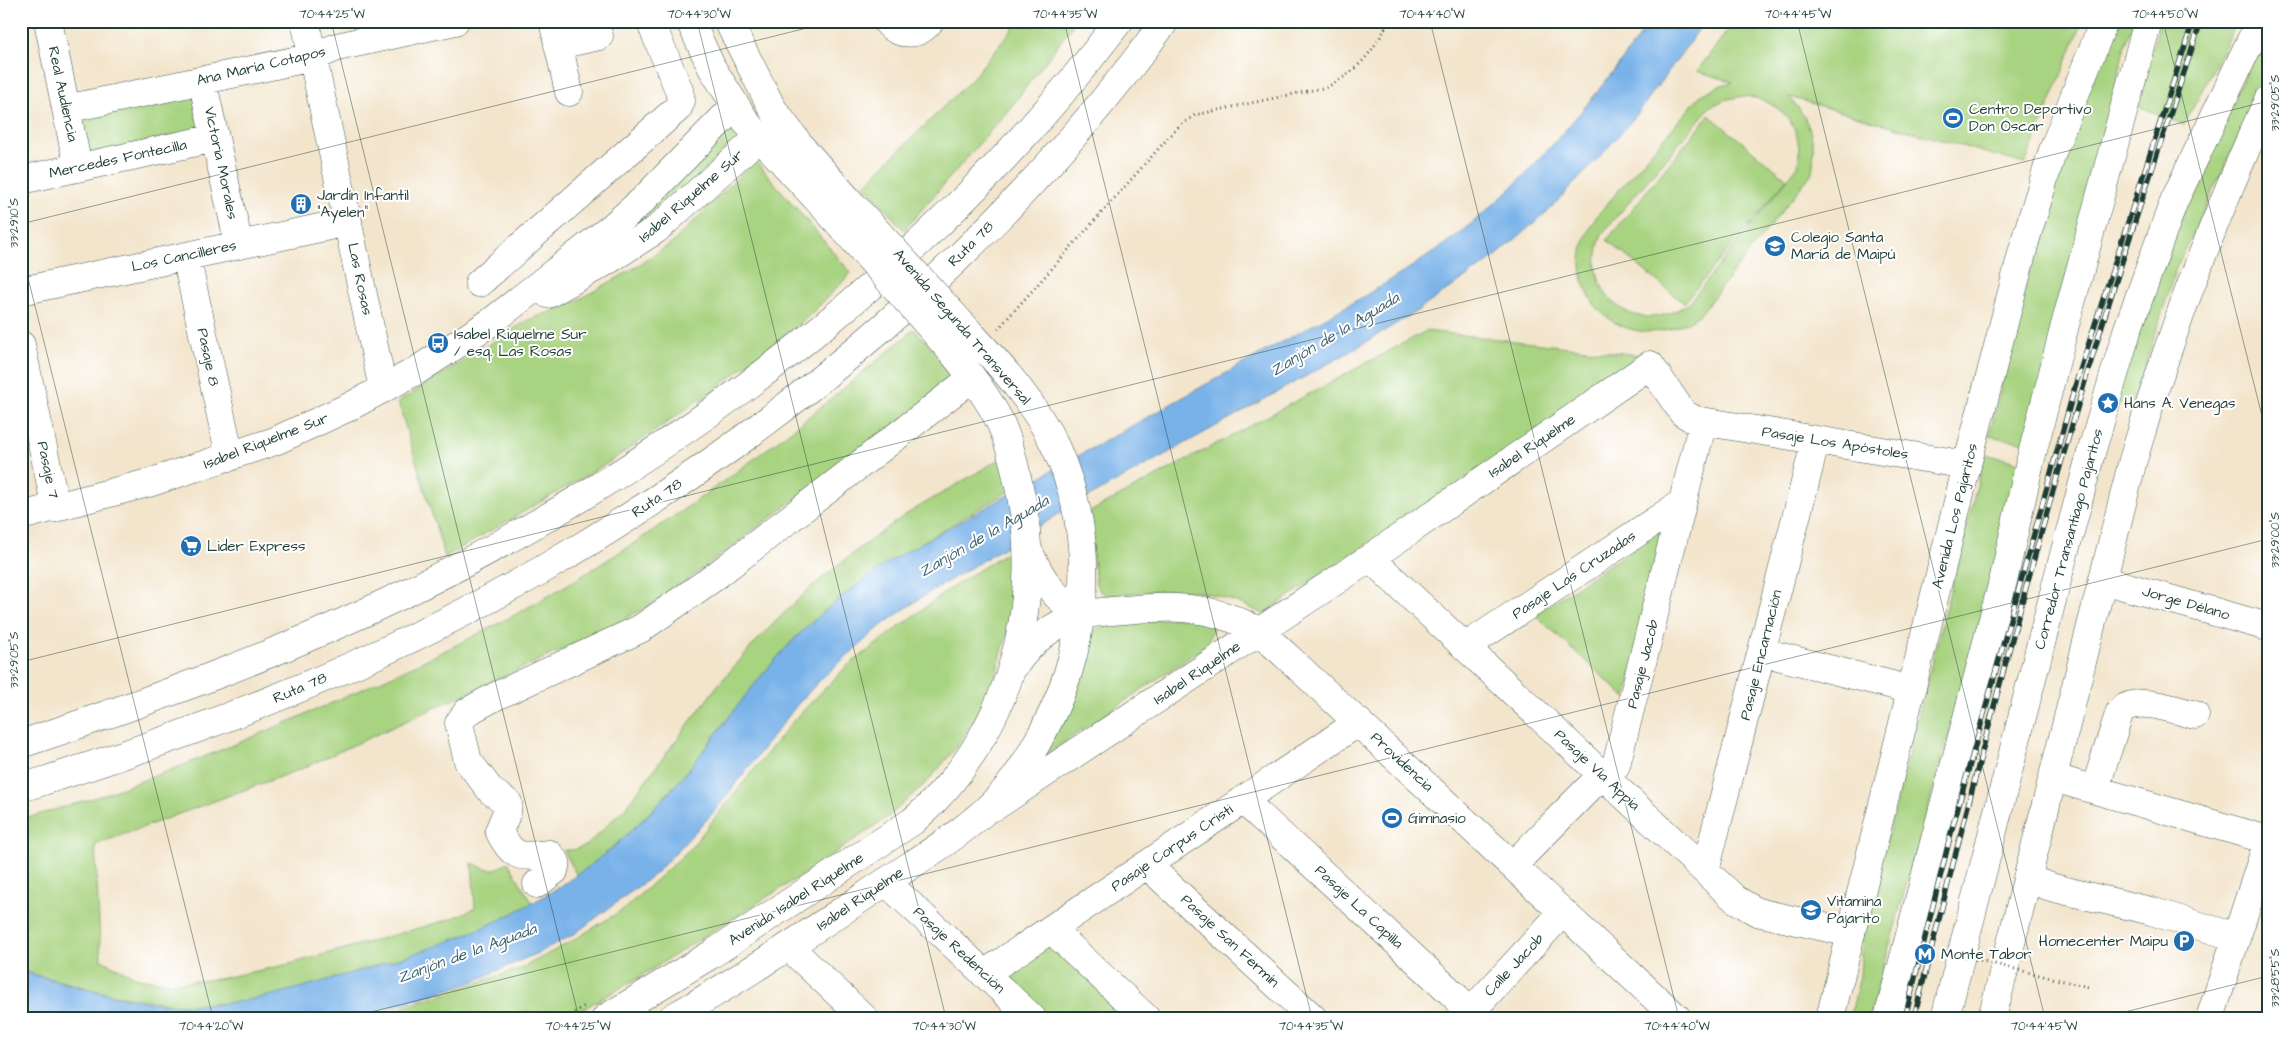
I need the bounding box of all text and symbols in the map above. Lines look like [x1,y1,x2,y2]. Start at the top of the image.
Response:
text: 70°44'25"W [299,6,365,23]
text: 70°44'30"W [667,6,732,23]
text: 70°44'35"W [1033,6,1098,23]
text: 70°44'40"W [1399,6,1466,23]
text: 70°44'45"W [1765,6,1832,23]
text: 70°44'50"W [2132,6,2199,23]
street label: Ana María Cotapos [194,41,328,91]
street label: Real Audiencia [43,44,83,144]
text: 33°29'05"S [2267,74,2284,132]
place label: Centro Deportivo Don Óscar [1969,99,2092,137]
street label: Victoria Morales [199,105,243,222]
sports icon: Centro Deportivo Don Óscar [1941,106,1965,130]
street label: Mercedes Fontecilla [47,134,189,184]
street label: Isabel Riquelme Sur [634,145,748,247]
place label: Jardín Infantil "Ayelen" [317,185,409,224]
building icon: Jardín Infantil "Ayelen" [289,192,313,216]
text: 33°29'10"S [6,198,23,248]
street label: Ruta 78 [943,216,999,272]
place label: Colegio Santa María de Maipú [1791,227,1896,265]
school or university icon: Colegio Santa María de Maipú [1763,234,1787,258]
street label: Los Cancilleres [130,235,239,277]
street label: Las Rosas [342,241,378,318]
street label: Avenida Segunda Transversal [888,244,1036,410]
water label: Zanjón de la Aguada [1267,286,1405,382]
place label: Isabel Riquelme Sur / esq. Las Rosas [454,324,586,362]
street label: Pasaje 8 [192,326,224,388]
bus stop icon: Isabel Riquelme Sur / esq. Las Rosas [426,331,450,355]
place icon: Hans A. Venegas [2096,391,2120,415]
place label: Hans A. Venegas [2124,393,2236,415]
street label: Isabel Riquelme Sur [200,407,332,475]
street label: Isabel Riquelme [1484,409,1580,483]
street label: Pasaje Los Apóstoles [1760,421,1910,465]
street label: Corredor Transantiago Pajaritos [2029,426,2110,652]
street label: Pasaje 7 [32,439,64,501]
street label: Avenida Los Pajaritos [1927,441,1983,591]
street label: Ruta 78 [628,473,687,523]
water label: Zanjón de la Aguada [915,489,1054,583]
text: 33°29'00"S [2267,512,2284,568]
street label: Pasaje Las Cruzadas [1508,525,1640,624]
supermarket icon: Lider Express [179,534,203,558]
place label: Lider Express [207,536,306,557]
street label: Jorge Délano [2139,580,2233,627]
street label: Pasaje Encarnación [1735,587,1787,722]
street label: Pasaje Jacob [1622,617,1664,711]
text: 33°29'05"S [6,631,23,689]
street label: Isabel Riquelme [1149,636,1245,710]
street label: Ruta 78 [270,667,331,709]
street label: Pasaje Vía Appia [1549,725,1645,816]
street label: Providencia [1366,727,1438,797]
street label: Pasaje Corpus Cristi [1107,799,1238,897]
sports icon: Gimnasio [1380,806,1404,830]
place label: Gimnasio [1408,808,1466,829]
street label: Avenida Isabel Riquelme [725,849,867,949]
street label: Pasaje La Capilla [1310,860,1408,954]
street label: Isabel Riquelme [813,863,907,935]
street label: Pasaje San Fermín [1176,890,1284,993]
place label: Vitamina Pajarito [1827,891,1882,929]
school or university icon: Vitamina Pajarito [1799,898,1823,922]
street label: Pasaje Redención [908,902,1010,999]
water label: Zanjón de la Aguada [394,917,541,989]
street label: Calle Jacob [1479,929,1549,1001]
parking icon: Homecenter Maipu [2172,929,2196,953]
place label: Homecenter Maipu [2039,931,2168,952]
metro station icon: Monte Tabor [1913,942,1937,966]
place label: Monte Tabor [1941,944,2032,965]
text: 33°28'55"S [2267,948,2284,1007]
text: 70°44'20"W [179,1018,244,1035]
text: 70°44'25"W [545,1018,611,1035]
text: 70°44'30"W [912,1018,977,1035]
text: 70°44'35"W [1279,1018,1344,1035]
text: 70°44'40"W [1644,1018,1711,1035]
text: 70°44'45"W [2011,1018,2078,1035]

